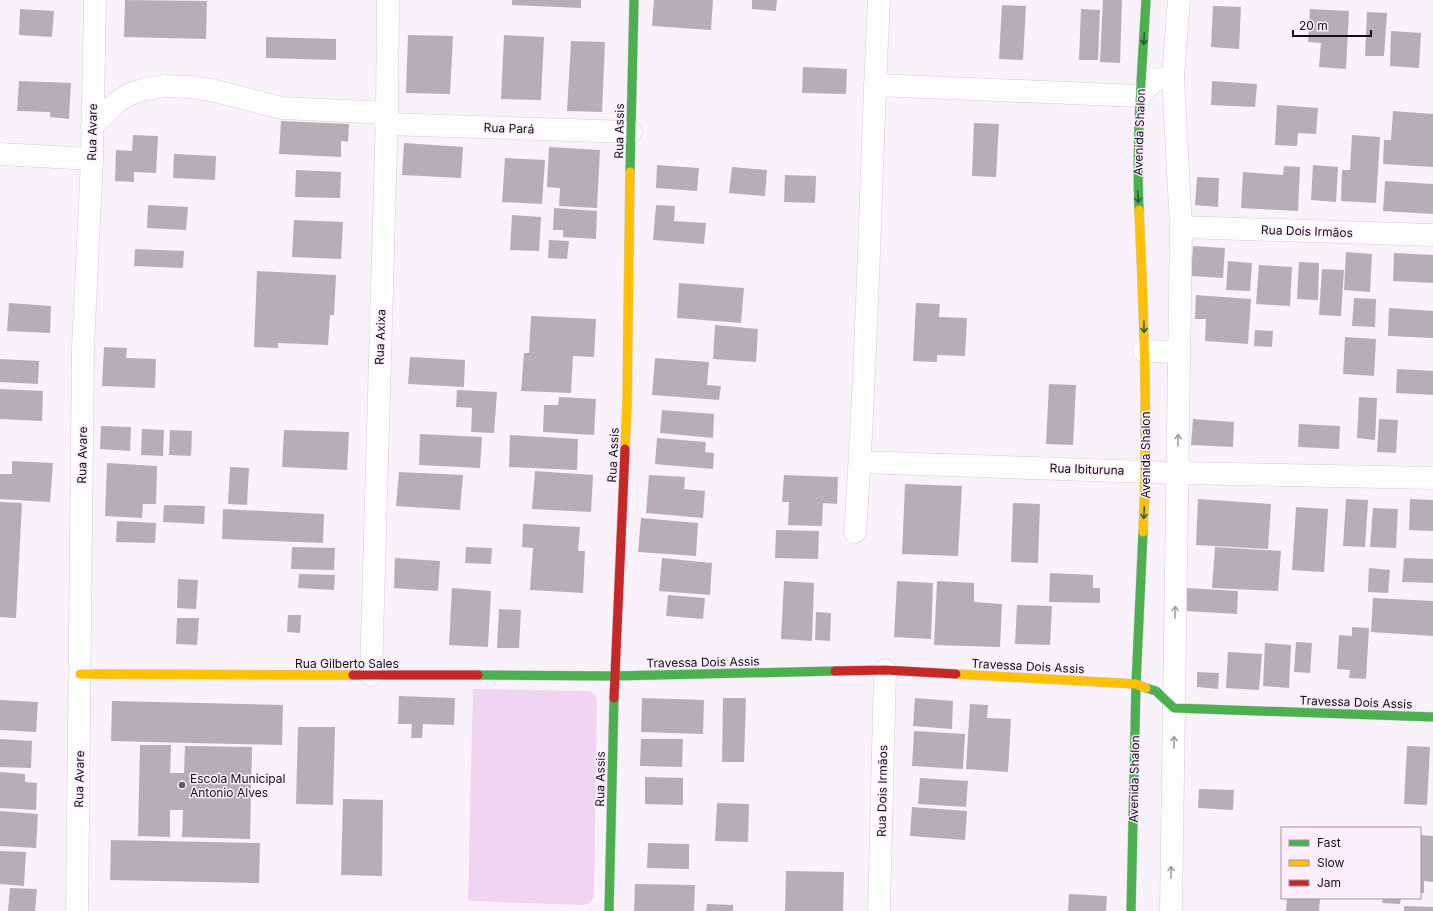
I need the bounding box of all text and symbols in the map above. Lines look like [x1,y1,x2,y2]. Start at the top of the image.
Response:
scale bar [1293,12,1371,38]
text: 20 m [1299,18,1328,33]
one-way arrow [1140,32,1147,45]
street label: Avenida Shalon [1130,88,1148,176]
street label: Rua Avare [84,103,100,161]
street label: Rua Assis [611,103,627,159]
street label: Rua Pará [483,120,535,136]
one-way arrow [1135,190,1142,203]
street label: Rua Dois Irmãos [1261,222,1353,240]
street label: Rua Axixa [372,309,388,365]
one-way arrow [1140,320,1148,333]
street label: Avenida Shalon [1138,411,1153,499]
street label: Rua Avare [74,426,90,484]
street label: Rua Assis [604,427,622,483]
one-way arrow [1174,434,1181,447]
street label: Rua Ibituruna [1049,460,1125,478]
one-way arrow [1141,506,1148,519]
one-way arrow [1171,606,1179,619]
street label: Travessa Dois Assis [646,654,760,670]
street label: Rua Gilberto Sales [295,656,399,671]
street label: Travessa Dois Assis [971,656,1085,676]
street label: Travessa Dois Assis [1299,693,1413,711]
street label: Avenida Shalon [1126,735,1142,823]
one-way arrow [1170,736,1177,749]
street label: Rua Dois Irmãos [874,745,890,837]
street label: Rua Avare [71,750,87,808]
street label: Rua Assis [592,751,608,807]
place label: Escola Municipal Antonio Alves [190,771,285,800]
marker: Escola Municipal Antonio Alves [177,780,187,790]
legend [1281,827,1421,899]
text: Fast [1317,835,1341,850]
text: Slow [1317,855,1345,870]
one-way arrow [1168,866,1175,879]
text: Jam [1317,875,1341,890]

